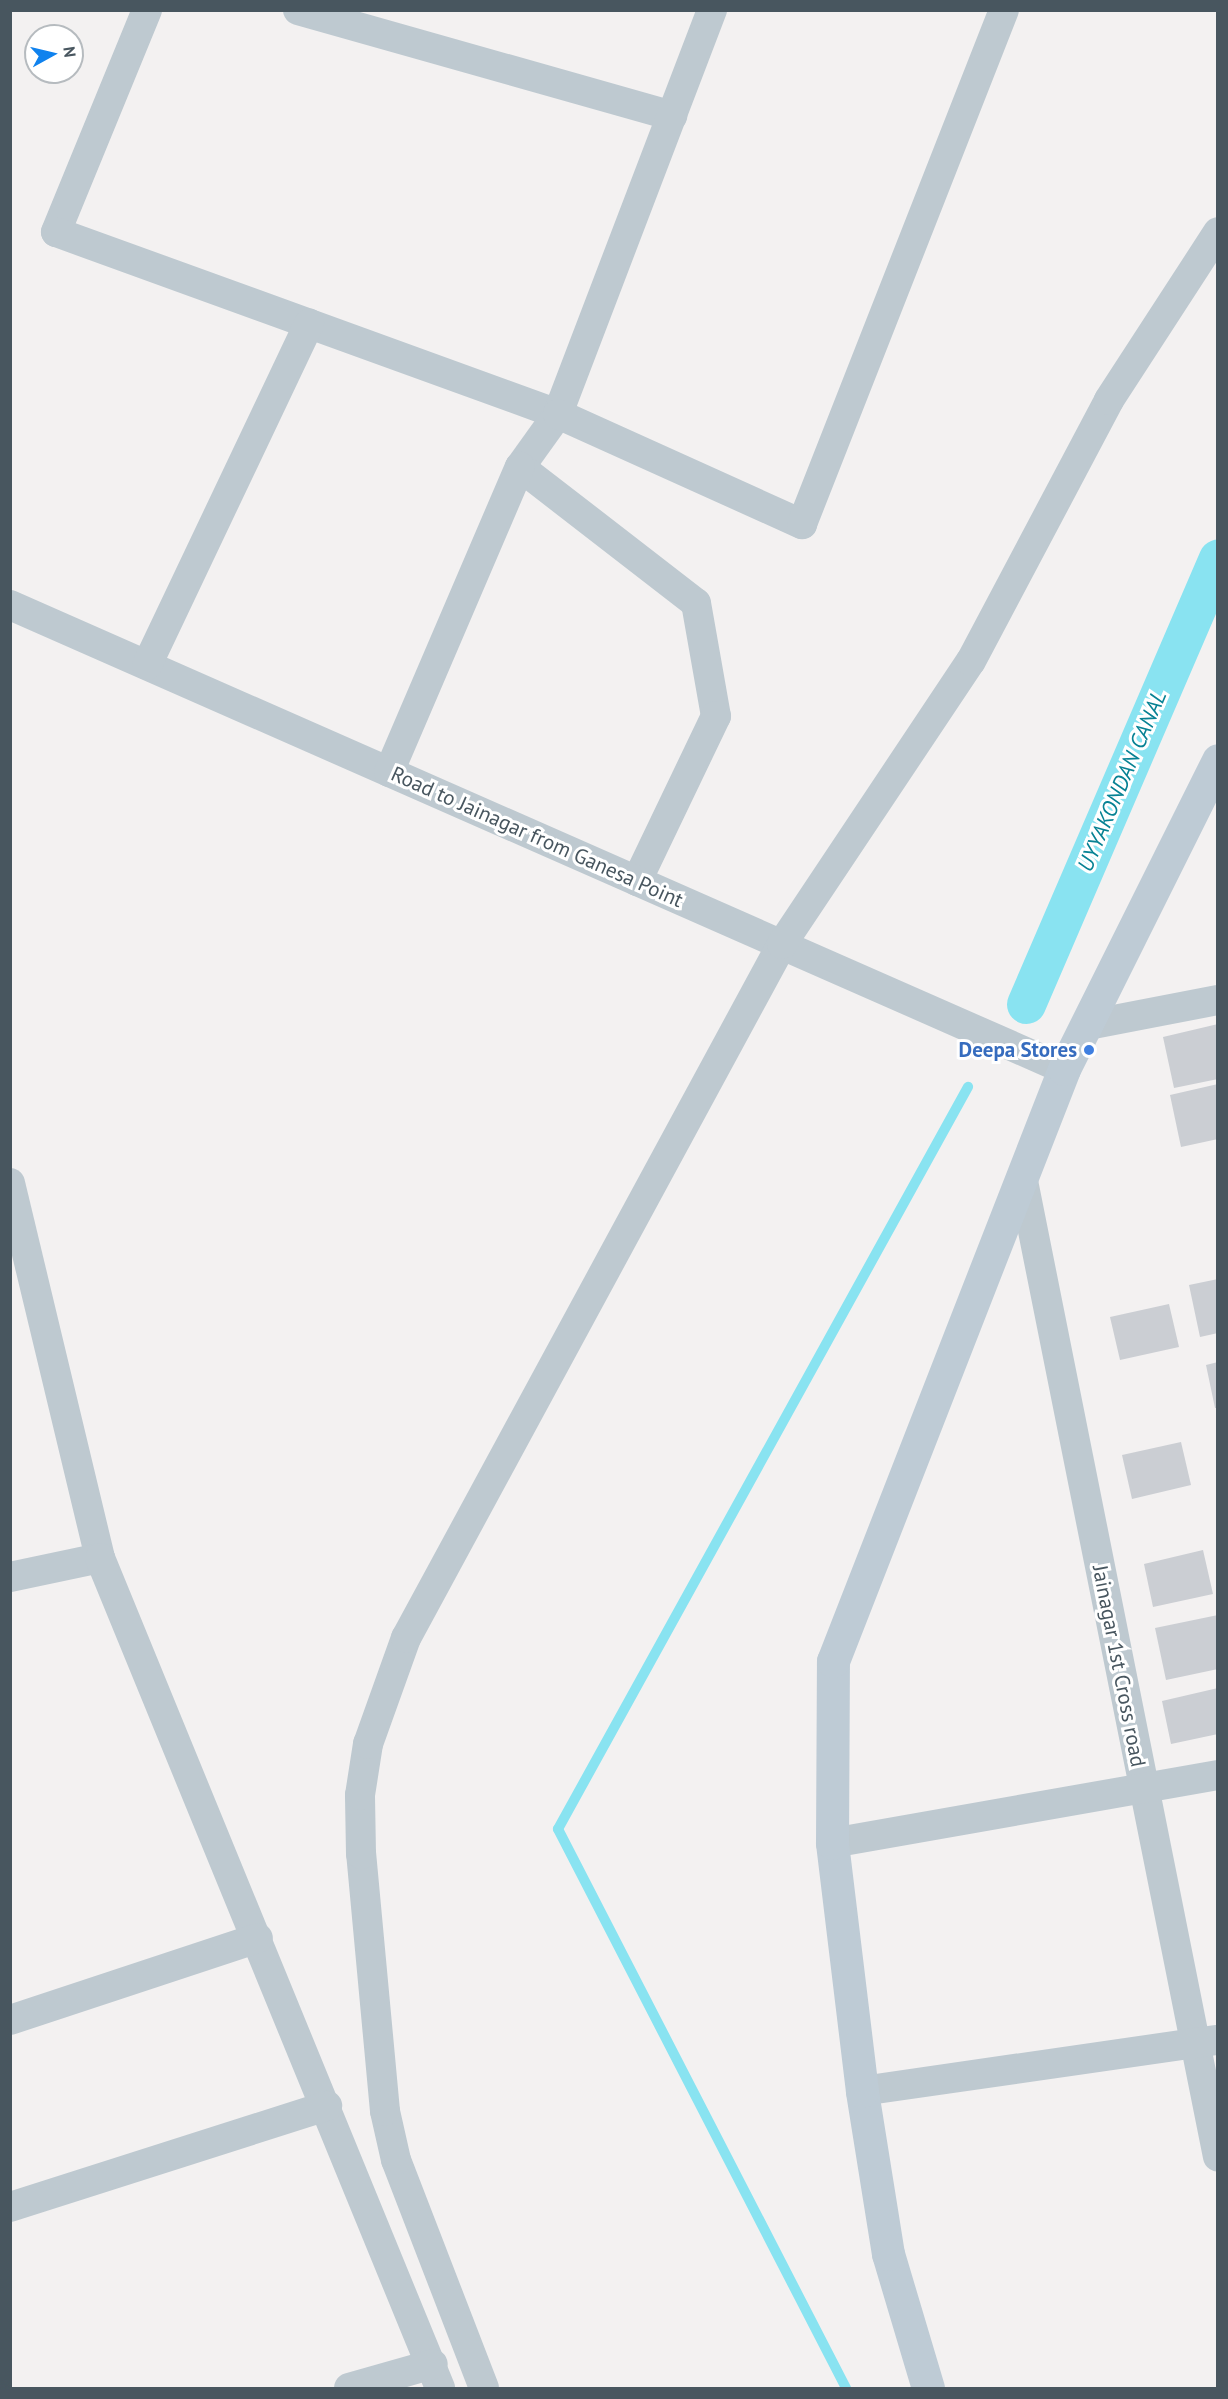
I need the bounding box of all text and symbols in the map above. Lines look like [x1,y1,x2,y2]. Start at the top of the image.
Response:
north arrow [24,24,84,84]
text: N [59,45,80,58]
water label: UYYAKONDAN CANAL [1072,687,1172,875]
street label: Road to Jainagar from Ganesa Point [387,761,687,913]
place label: Deepa Stores [959,1037,1077,1063]
marker: Deepa Stores [1082,1043,1096,1057]
street label: Jainagar 1st Cross road [1087,1563,1151,1769]

